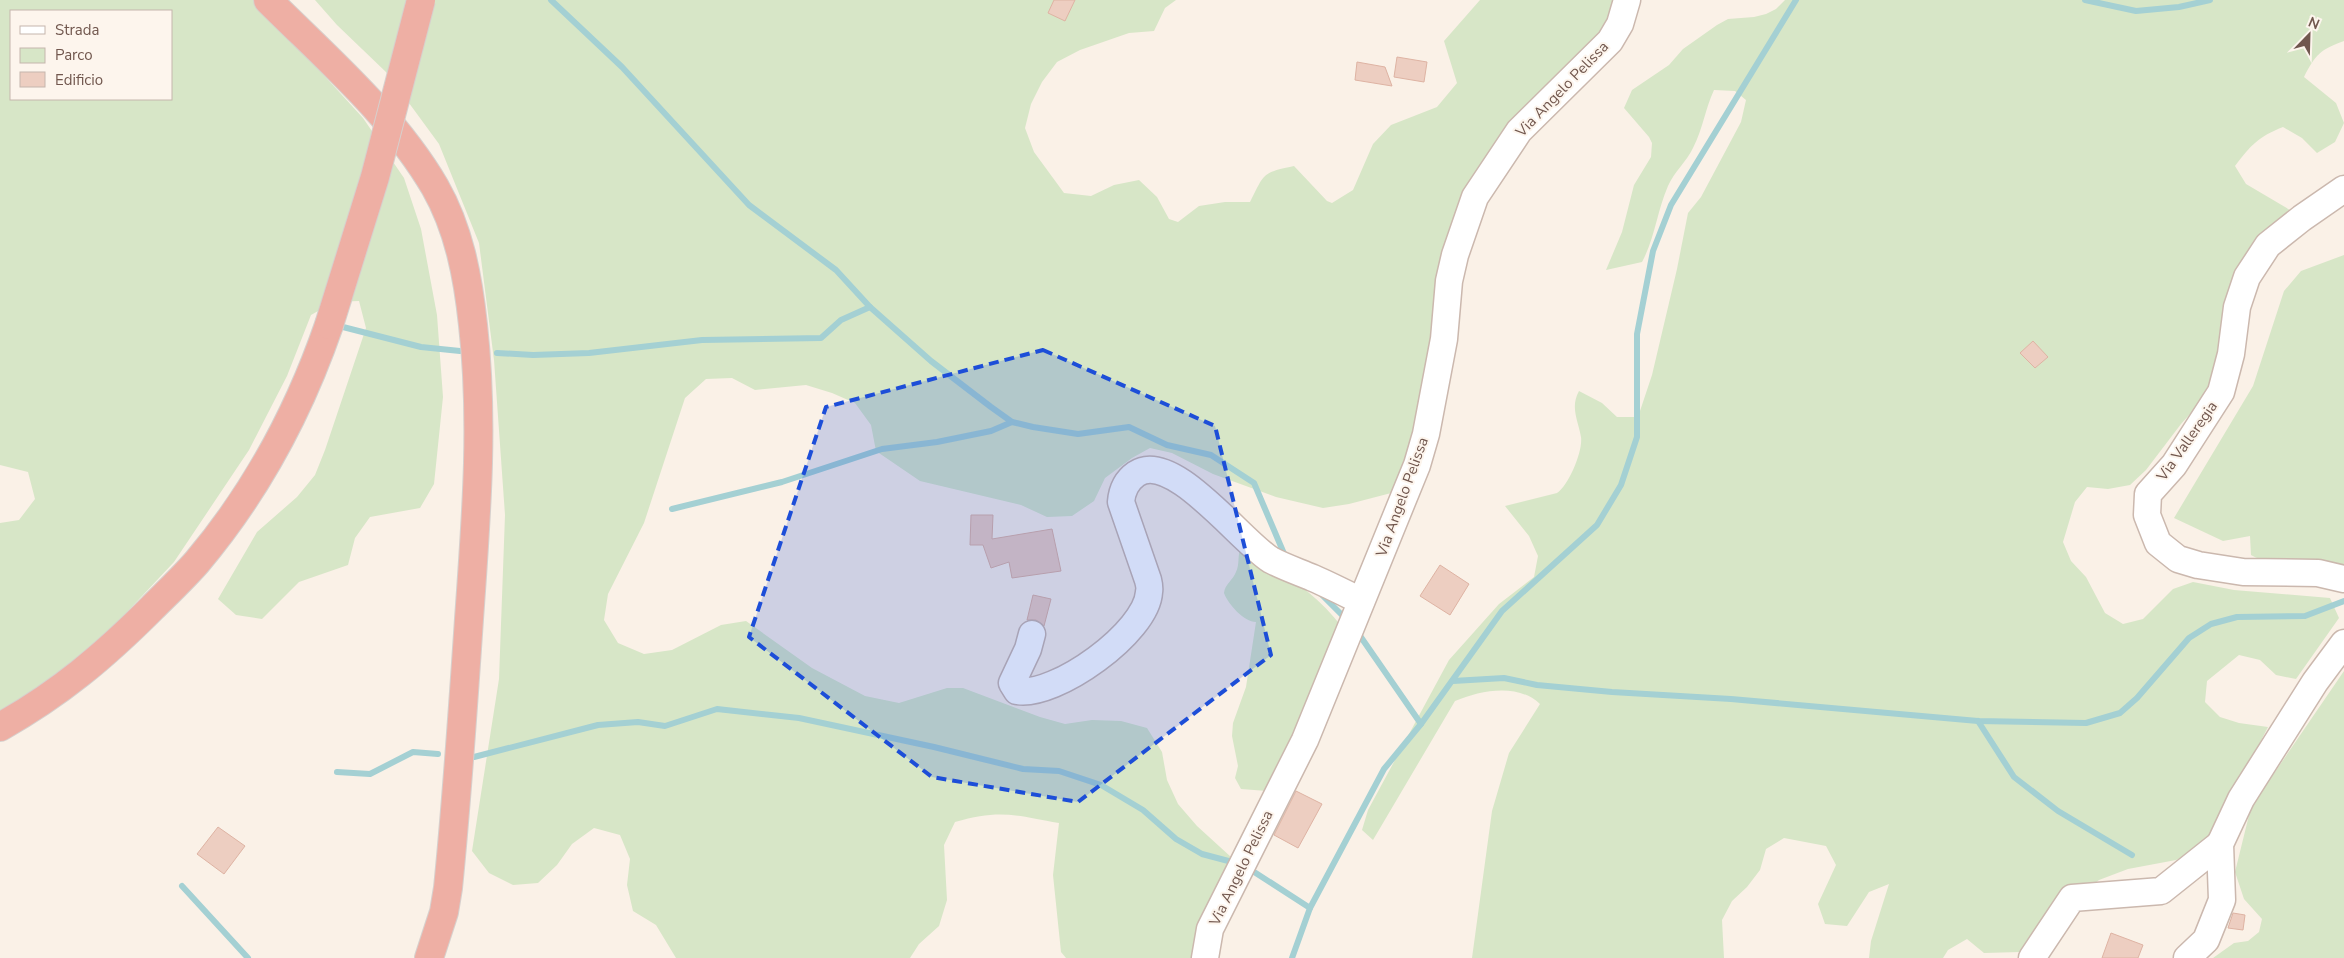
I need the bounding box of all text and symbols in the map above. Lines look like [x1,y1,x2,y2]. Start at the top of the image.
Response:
legend [10,10,172,100]
north arrow [2284,10,2334,60]
text: N [2305,13,2322,34]
text: Strada [55,20,99,40]
street label: Via Angelo Pelissa [1510,37,1613,142]
text: Parco [55,45,93,65]
text: Edificio [55,70,103,90]
street label: Via Valleregia [2151,397,2222,486]
street label: Via Angelo Pelissa [1371,434,1433,560]
street label: Via Angelo Pelissa [1204,807,1278,930]

